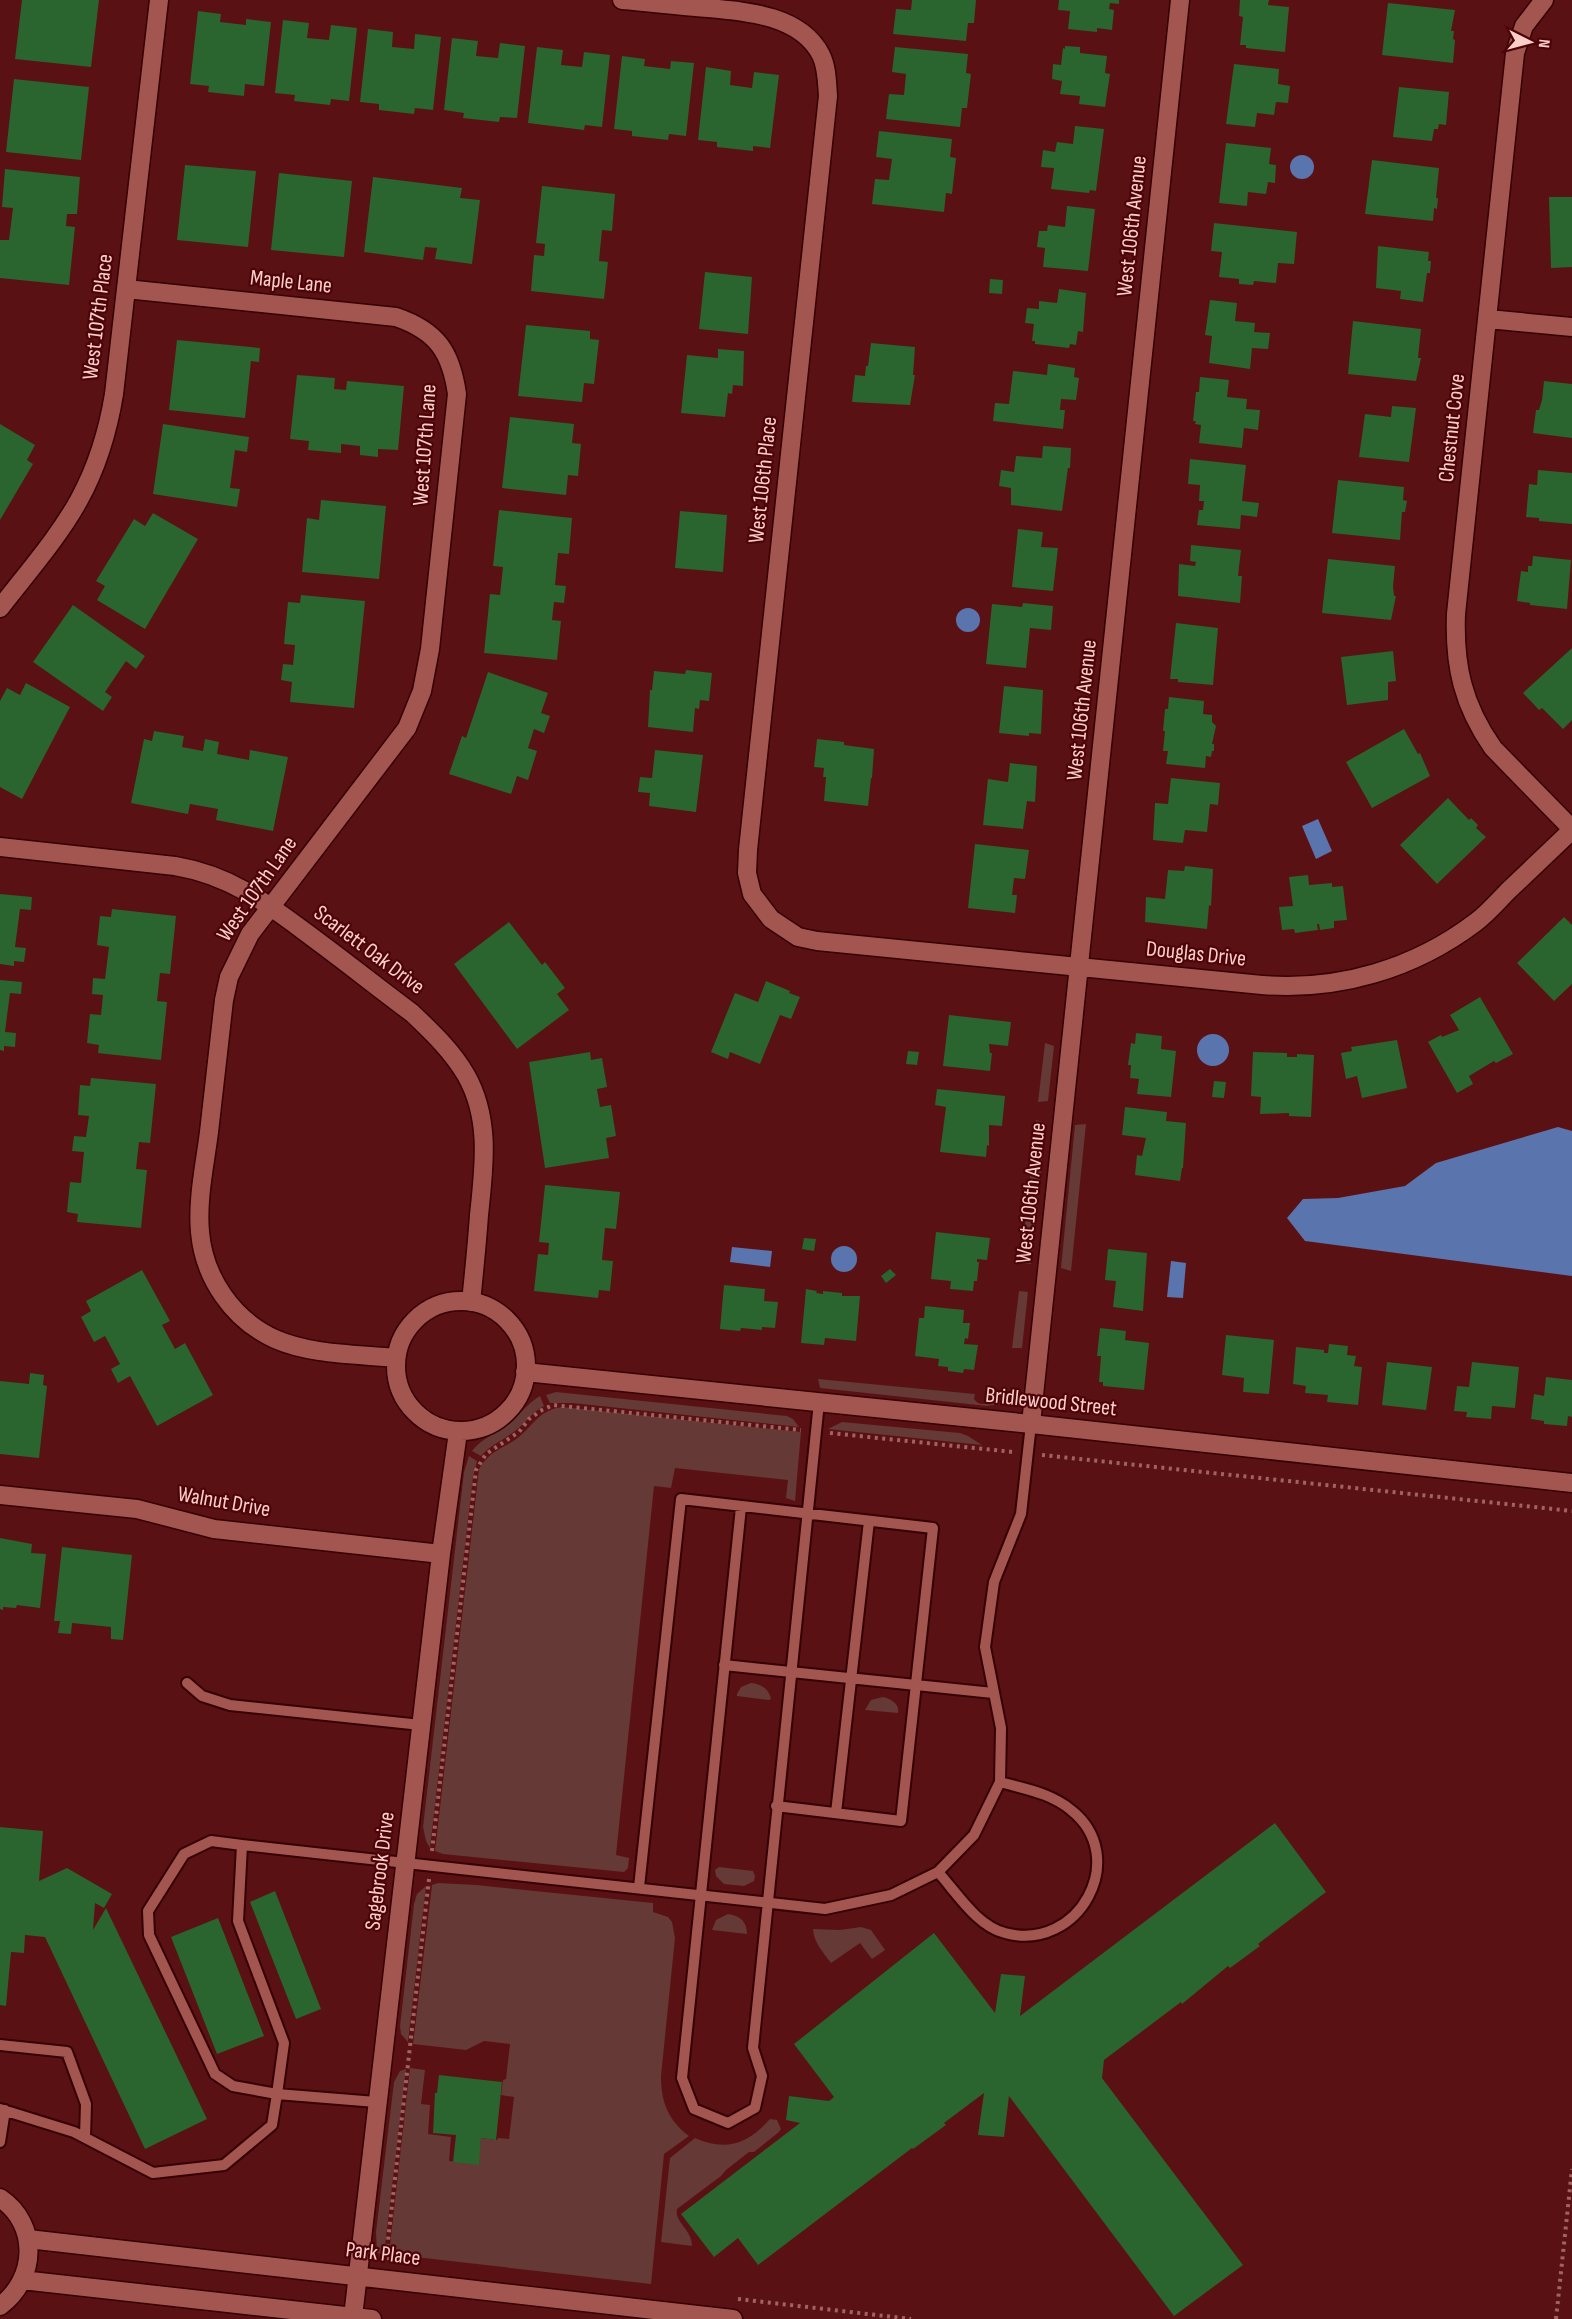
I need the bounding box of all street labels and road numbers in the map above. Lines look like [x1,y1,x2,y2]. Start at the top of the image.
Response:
street label: West 106th Avenue [1111,154,1153,298]
street label: West 107th Place [77,253,119,381]
street label: Maple Lane [249,264,333,300]
street label: Chestnut Cove [1433,372,1471,484]
street label: West 107th Lane [407,383,443,507]
street label: West 106th Place [743,415,783,545]
street label: West 106th Avenue [1061,638,1103,782]
street label: West 107th Lane [211,831,303,947]
street label: Scarlett Oak Drive [308,900,430,1000]
street label: Douglas Drive [1145,935,1247,973]
street label: West 106th Avenue [1010,1121,1052,1265]
street label: Bridlewood Street [984,1382,1118,1422]
street label: Walnut Drive [176,1481,272,1523]
street label: Sagebrook Drive [359,1810,401,1932]
street label: Park Place [344,2236,422,2272]

